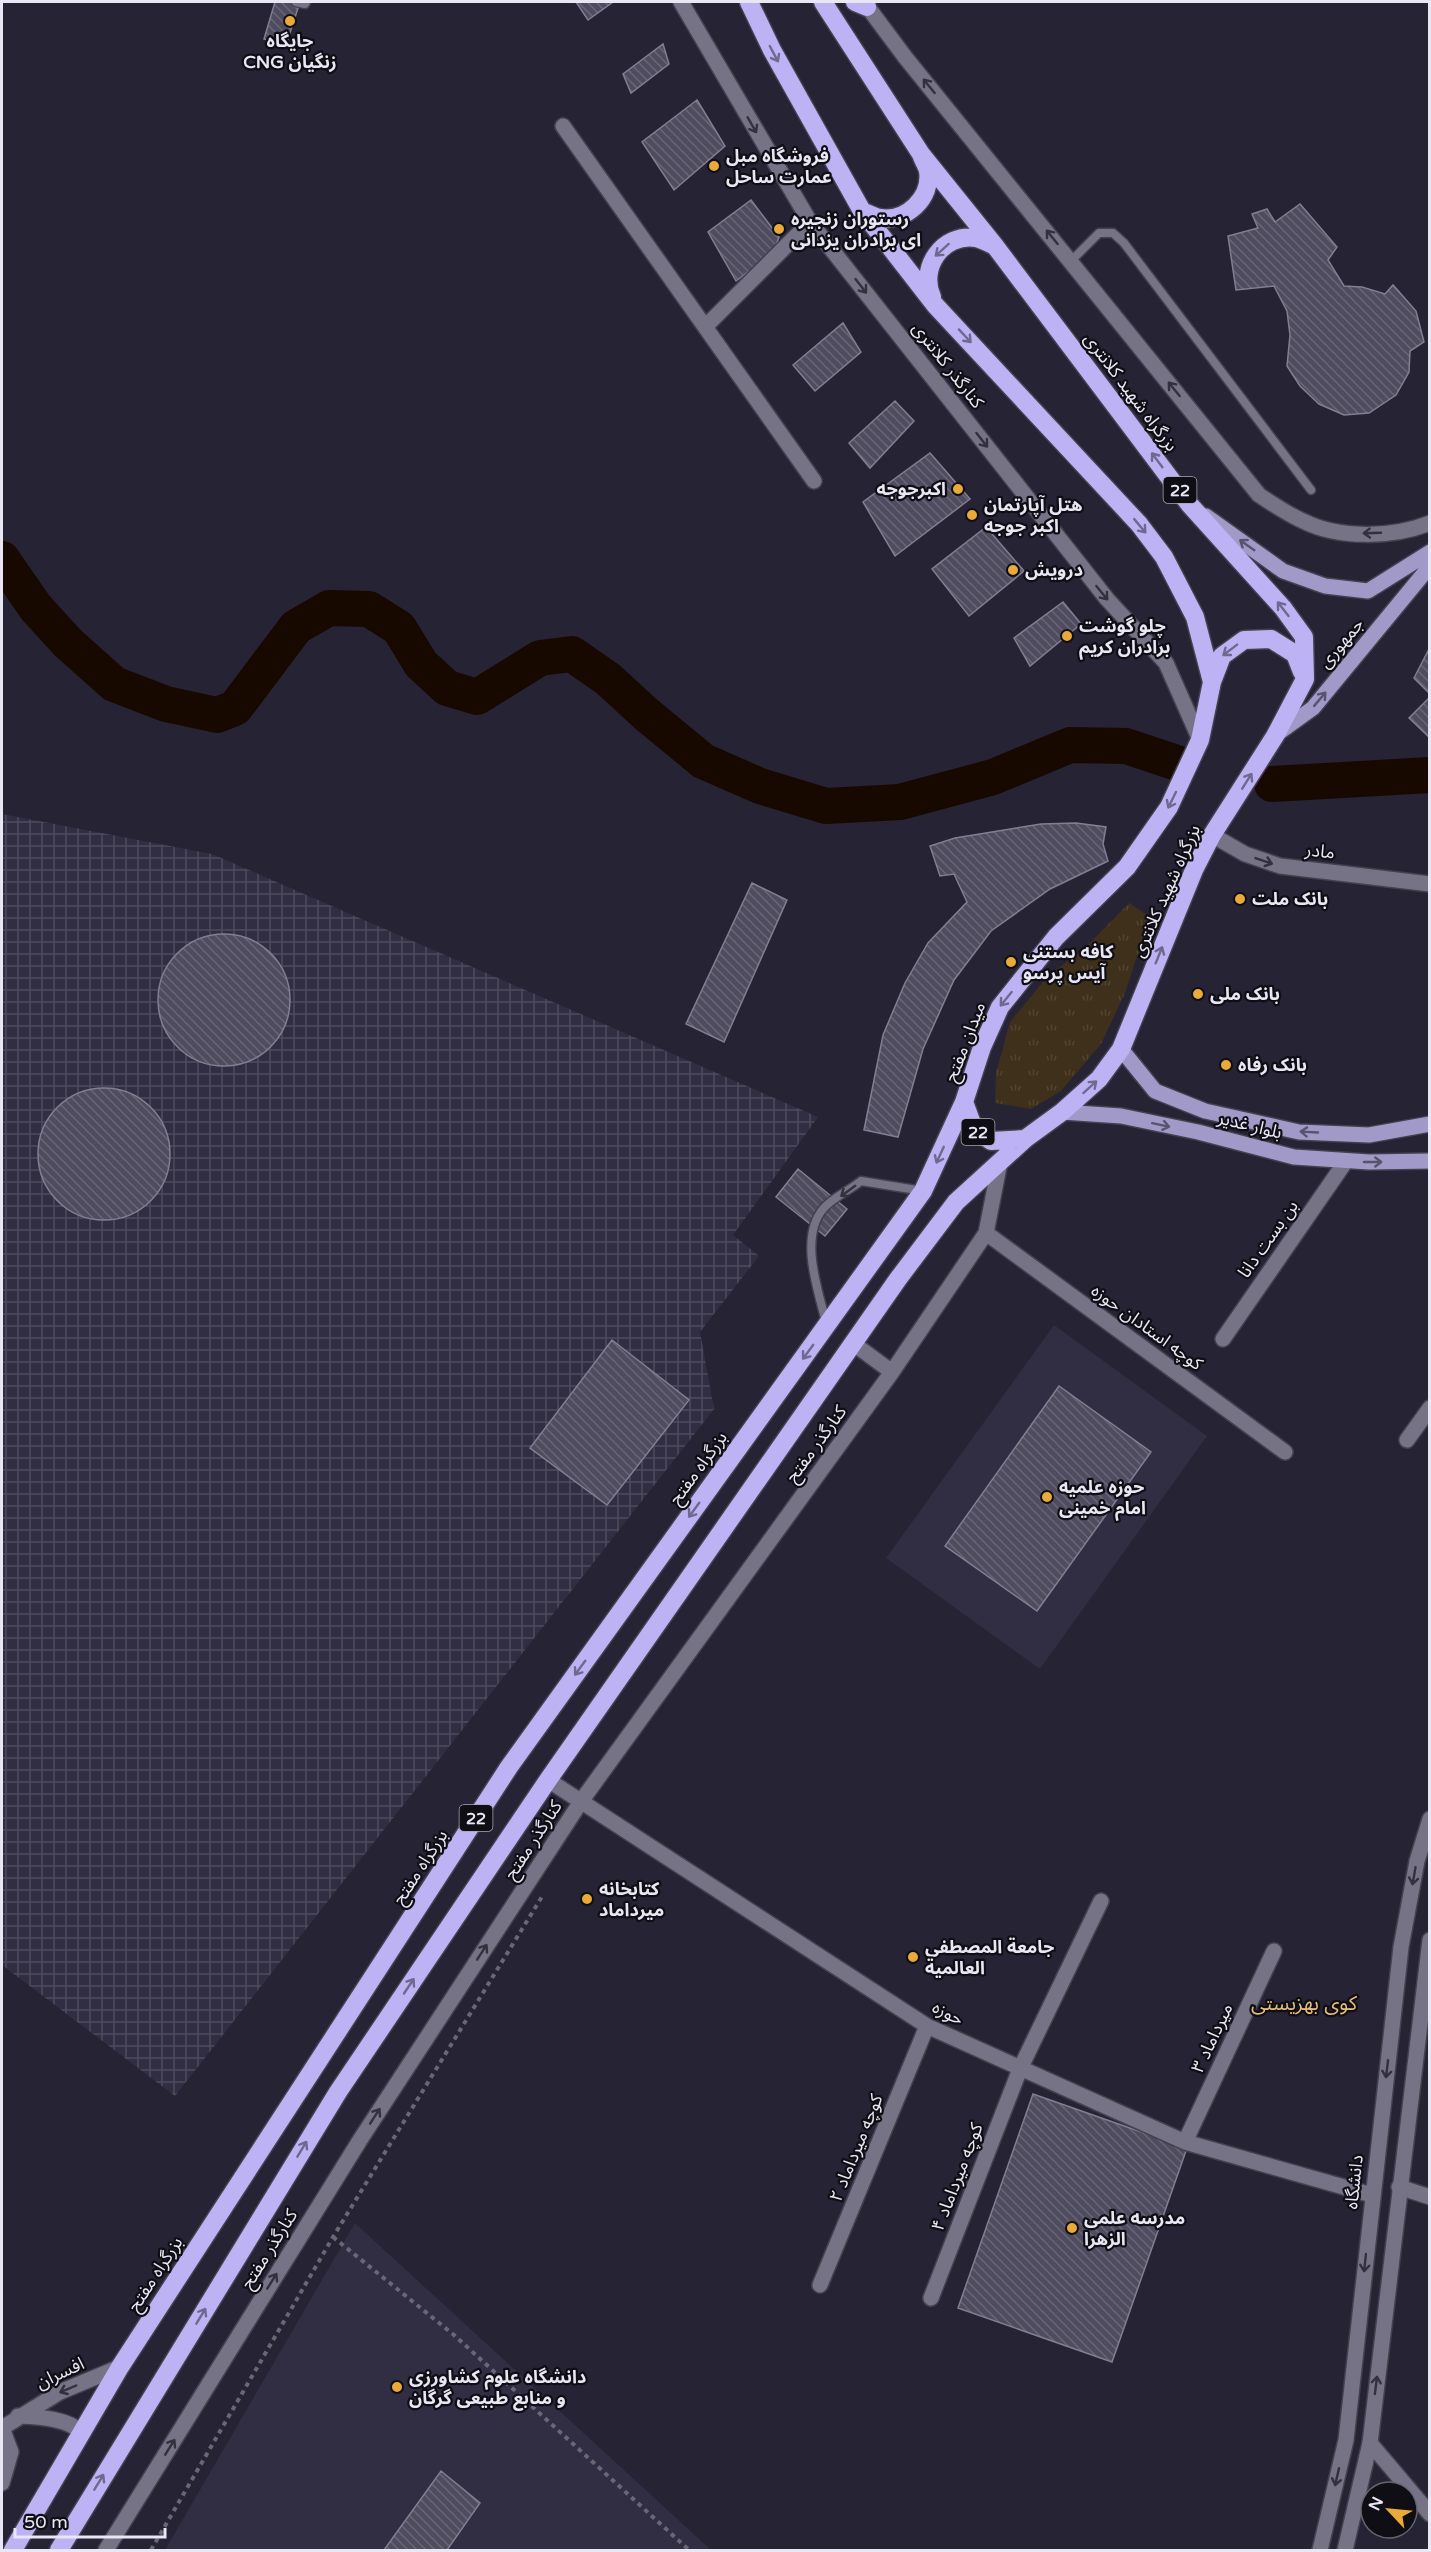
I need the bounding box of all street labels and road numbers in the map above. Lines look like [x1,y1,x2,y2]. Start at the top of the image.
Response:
street label: کنارگذر کلانتری [907,317,989,413]
street label: بزرگراه شهید کلانتری [1079,328,1183,456]
road number: 22 [1164,477,1196,503]
street label: جمهوری [1314,613,1368,673]
street label: بزرگراه شهید کلانتری [1127,821,1205,961]
street label: مادر [1303,838,1336,864]
street label: میدان مفتح [940,999,992,1086]
street label: بلوار غدیر [1215,1106,1284,1144]
road number: 22 [962,1119,994,1145]
street label: بن بست دانا [1233,1196,1303,1282]
street label: کوچه استادان حوزه [1087,1279,1208,1375]
street label: کنارگذر مفتح [781,1401,853,1488]
street label: بزرگراه مفتح [664,1427,733,1510]
street label: کنارگذر مفتح [499,1796,569,1885]
road number: 22 [460,1805,492,1831]
street label: بزرگراه مفتح [388,1825,454,1910]
street label: حوزه [929,1996,967,2030]
street label: ۳ میرداماد [1186,2000,1238,2076]
street label: کوچه میرداماد ۲ [824,2091,888,2205]
street label: کوچه میرداماد ۴ [926,2119,988,2234]
street label: دانشگاه [1340,2154,1368,2210]
street label: کنارگذر مفتح [236,2205,304,2294]
street label: بزرگراه مفتح [123,2232,189,2317]
street label: افسران [32,2352,88,2394]

